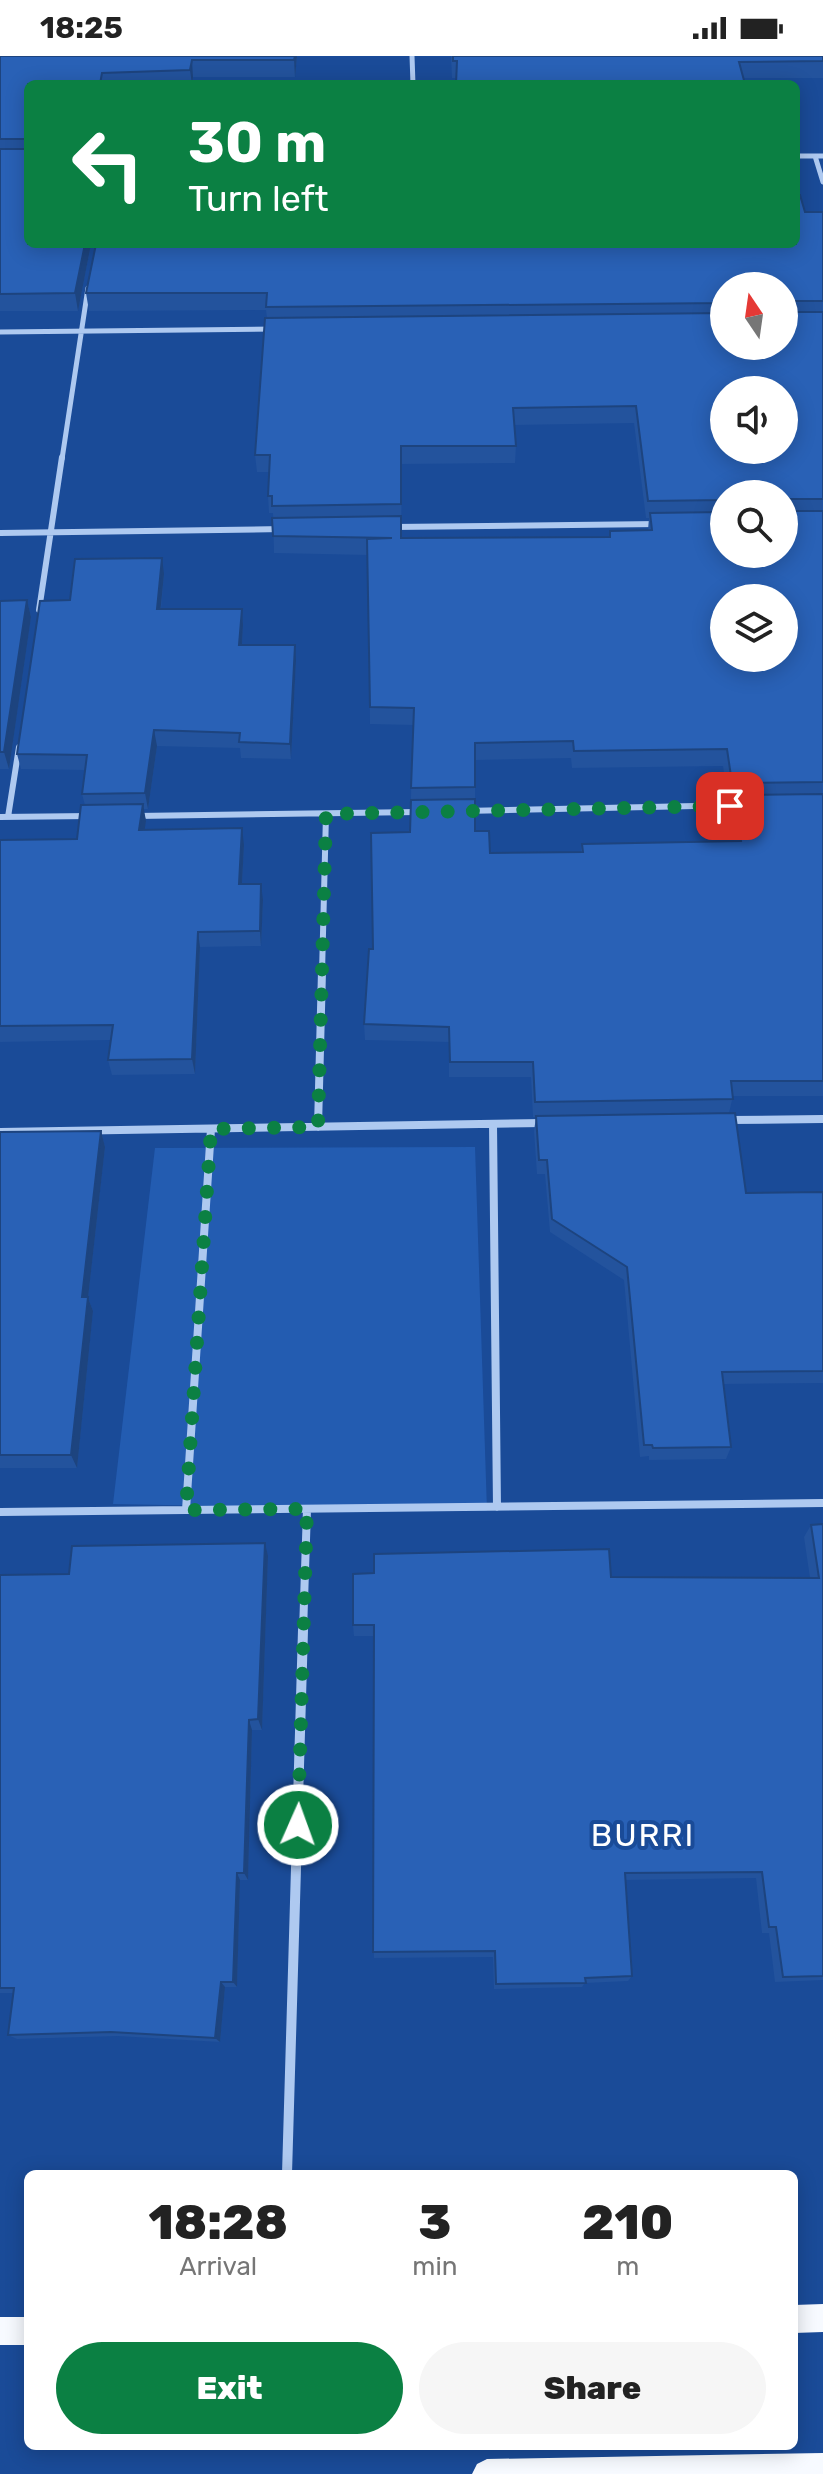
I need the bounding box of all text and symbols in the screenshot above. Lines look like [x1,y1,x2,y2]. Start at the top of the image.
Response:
text: 18:25 [40,10,123,46]
text: 30 m [188,110,326,176]
icon: left [56,112,160,216]
text: Turn left [188,177,329,220]
north arrow [710,272,798,360]
map controls [710,272,798,672]
button: sound [710,376,798,464]
button: search [710,480,798,568]
button: layers [710,584,798,672]
pin [696,772,764,840]
icon: arrive [708,784,752,828]
position arrow [256,1783,340,1867]
district label: BURRI [591,1816,695,1854]
text: 18:28 [149,2194,288,2251]
text: 3 [418,2194,451,2251]
text: 210 [582,2194,673,2251]
text: Arrival [179,2251,257,2282]
text: min [412,2251,457,2282]
text: m [616,2251,639,2282]
button: Exit [56,2342,403,2434]
button: Share [419,2342,766,2434]

